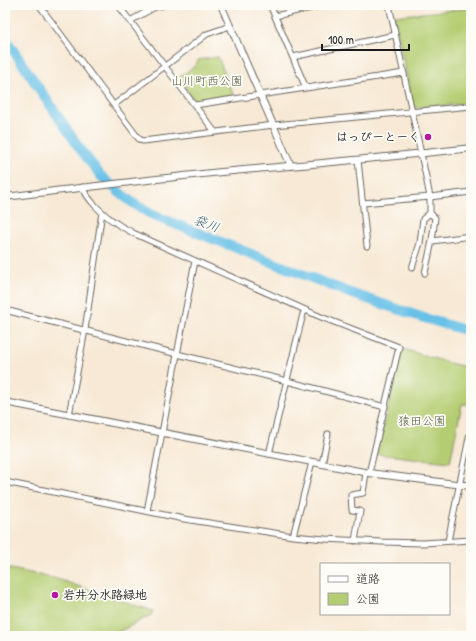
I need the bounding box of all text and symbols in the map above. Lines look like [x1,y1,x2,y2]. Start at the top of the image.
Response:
scale bar [322,26,409,52]
text: 100 m [328,31,354,48]
park label: 山川町西公園 [171,72,243,89]
place label: はっぴーとーく [336,128,420,145]
marker: はっぴーとーく [423,132,433,142]
water label: 袋川 [192,210,222,236]
park label: 猿田公園 [398,412,446,429]
legend [320,563,450,615]
text: 道路 [356,570,380,587]
place label: 岩井分水路緑地 [63,586,147,603]
marker: 岩井分水路緑地 [50,590,60,600]
text: 公園 [356,590,380,607]

